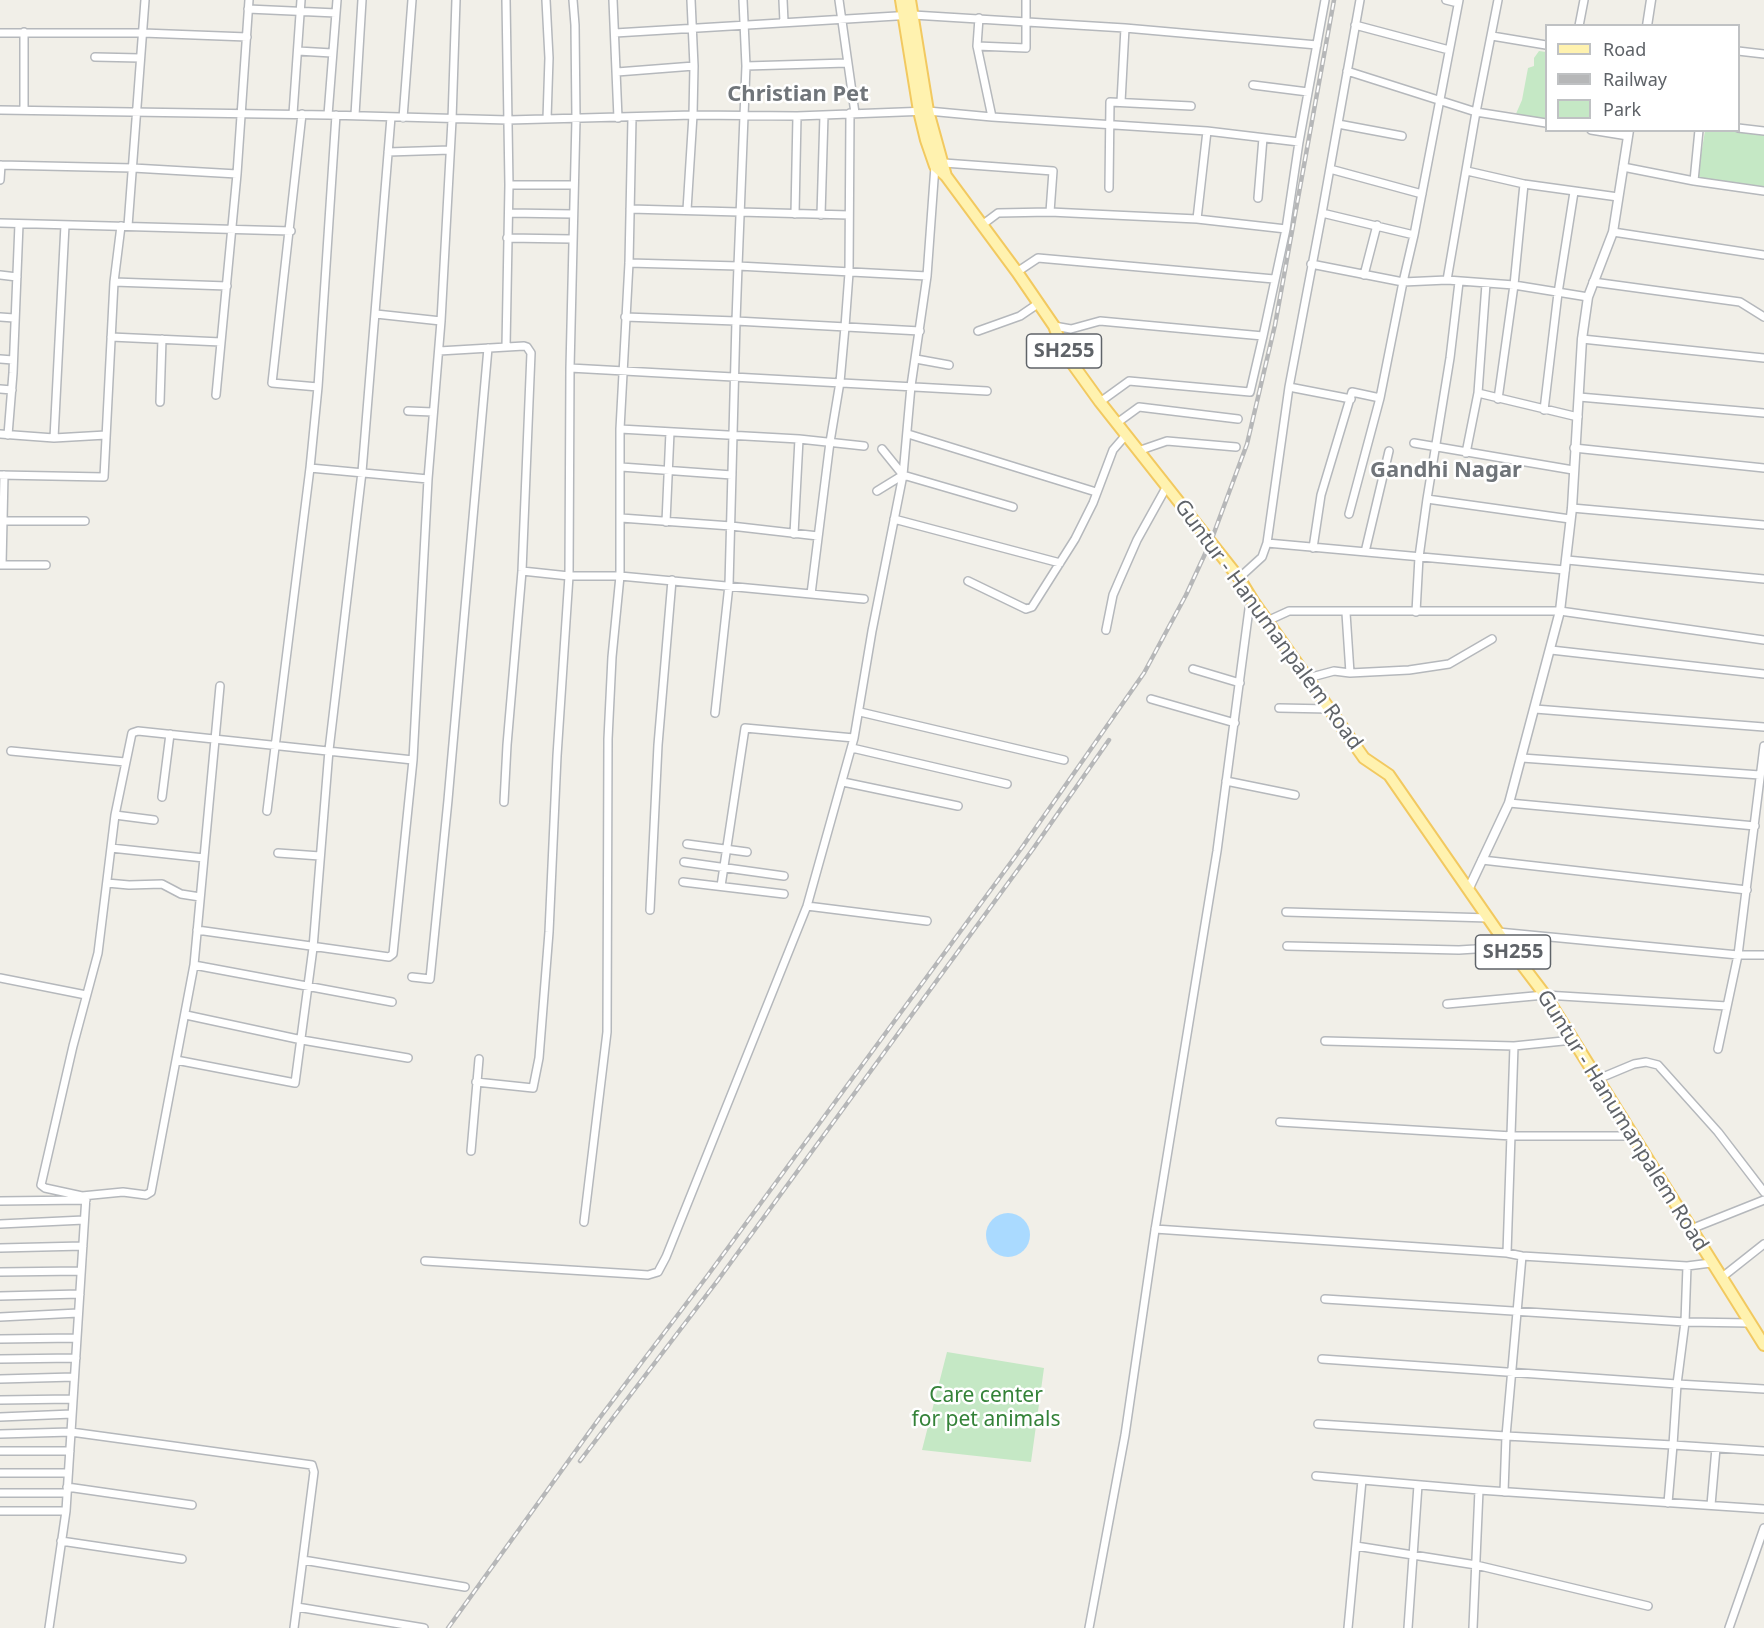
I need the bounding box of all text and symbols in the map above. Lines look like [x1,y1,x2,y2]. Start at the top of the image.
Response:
legend [1545,24,1740,132]
text: Road [1603,37,1646,61]
text: Railway [1603,67,1667,91]
district label: Christian Pet [727,82,869,108]
text: Park [1603,97,1641,121]
road number: SH255 [1026,334,1102,368]
district label: Gandhi Nagar [1370,458,1522,484]
street label: Guntur - Hanumanpalem Road [1169,495,1367,755]
road number: SH255 [1476,935,1550,969]
street label: Guntur - Hanumanpalem Road [1531,986,1713,1256]
park label: Care center for pet animals [912,1383,1060,1433]

